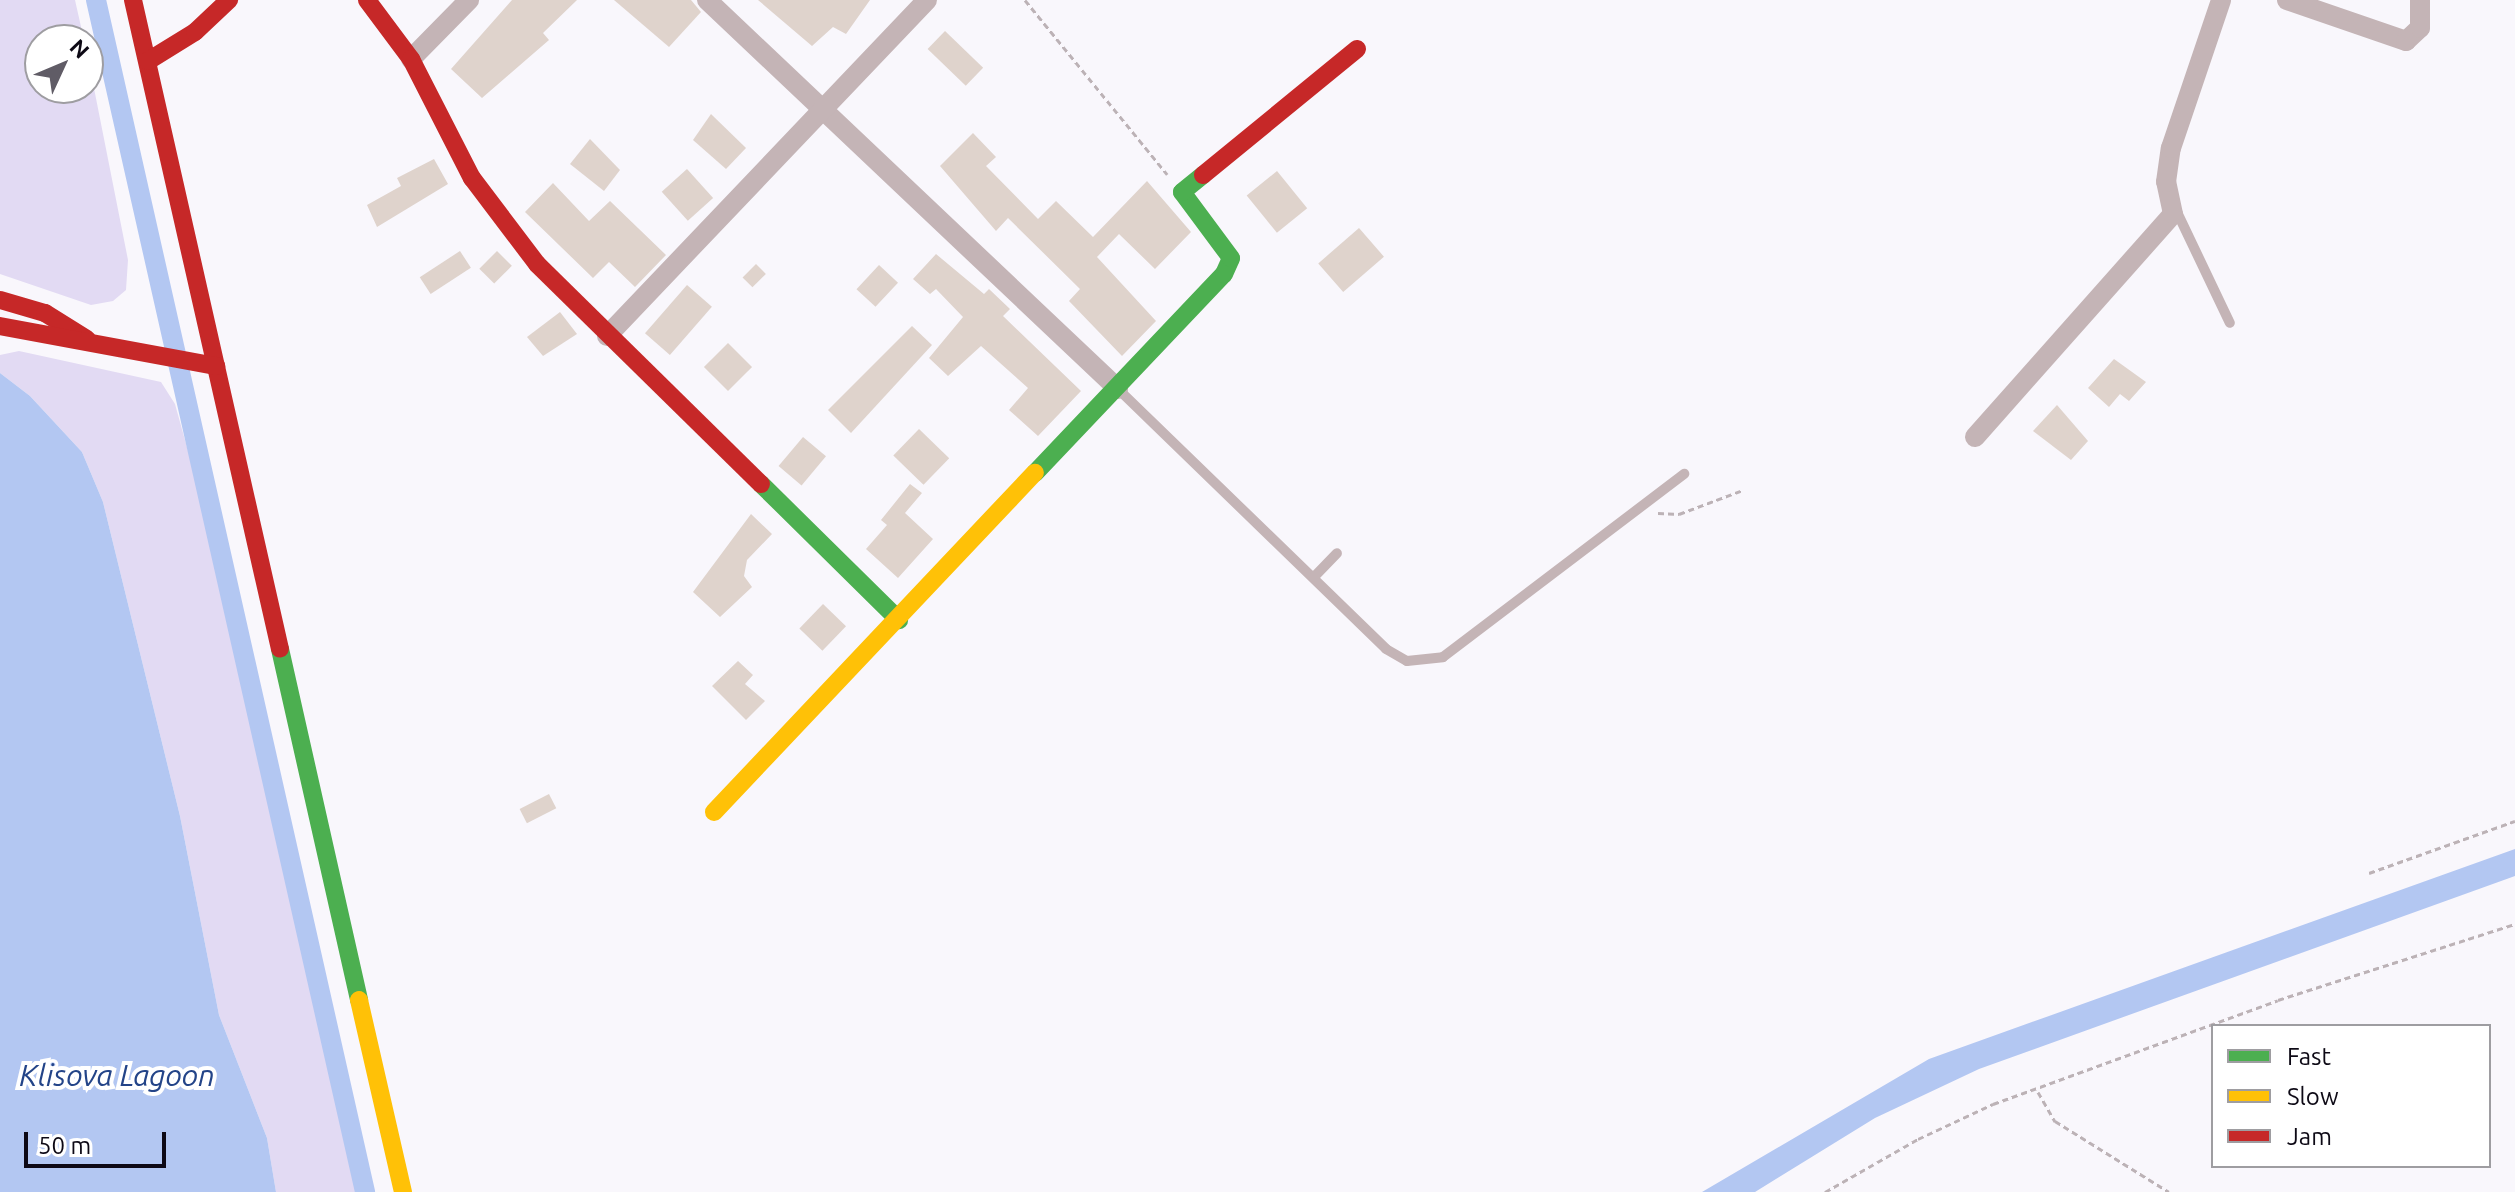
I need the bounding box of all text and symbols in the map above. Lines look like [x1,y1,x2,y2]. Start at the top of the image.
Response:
north arrow [24,24,104,104]
text: N [65,34,95,63]
legend [2211,1024,2491,1168]
text: Fast [2287,1043,2331,1070]
water label: Klisova Lagoon [19,1057,215,1093]
text: Slow [2287,1083,2339,1110]
scale bar [28,1116,170,1166]
text: Jam [2287,1123,2332,1150]
text: 50 m [38,1132,91,1159]

